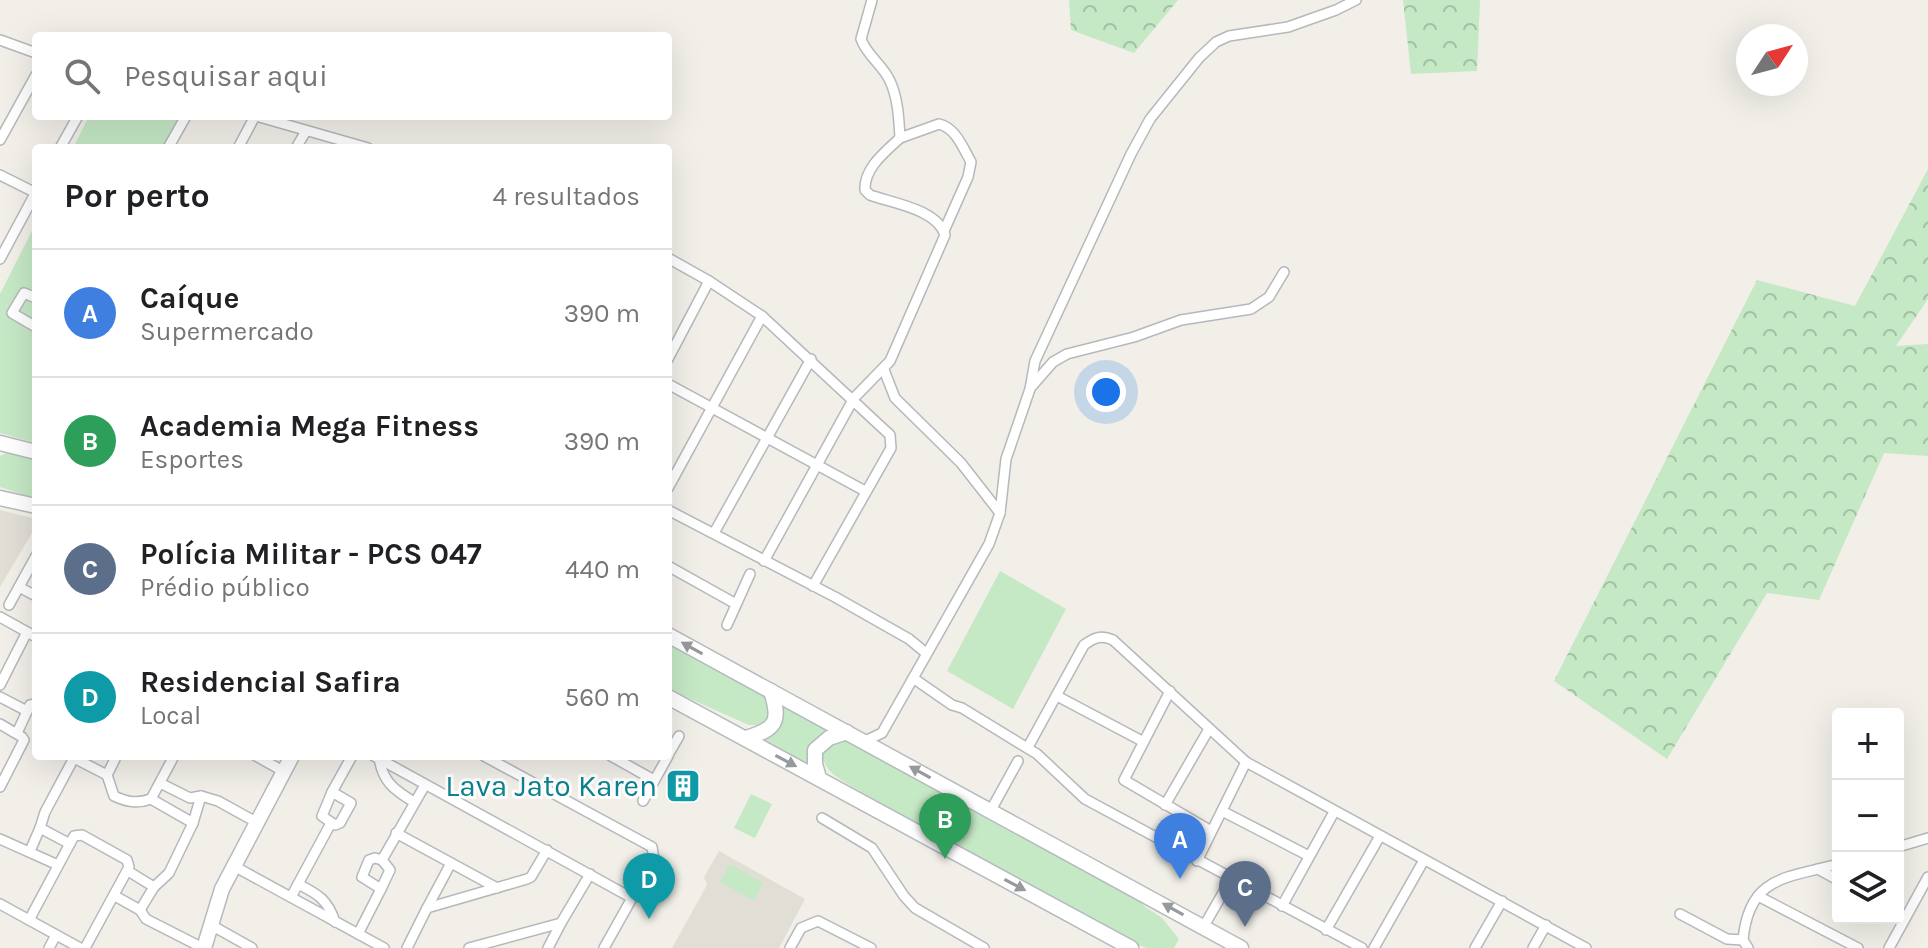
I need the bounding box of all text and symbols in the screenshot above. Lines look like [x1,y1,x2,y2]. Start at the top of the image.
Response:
north arrow [1736,24,1808,96]
search box [32,32,672,120]
icon: search [60,54,104,98]
text: Pesquisar aqui [124,58,328,94]
text: Por perto [64,176,210,216]
text: 4 resultados [493,181,640,212]
text: Caíque [140,280,239,316]
text: A [82,298,98,329]
text: 390 m [564,298,640,329]
text: Supermercado [140,316,314,347]
your location [1086,372,1126,412]
text: Academia Mega Fitness [140,408,479,444]
text: B [82,426,98,457]
text: 390 m [564,426,640,457]
text: Esportes [140,444,244,475]
text: Polícia Militar - PCS 047 [140,536,482,572]
text: C [82,554,98,585]
text: 440 m [565,554,640,585]
text: Prédio público [140,572,310,603]
one-way arrow [681,641,703,655]
text: Residencial Safira [140,664,401,700]
text: D [81,682,99,713]
text: 560 m [565,682,640,713]
text: Local [140,700,201,731]
map controls [1832,708,1904,924]
button: + [1832,708,1904,780]
one-way arrow [775,753,797,767]
one-way arrow [909,765,932,778]
building icon: Lava Jato Karen [664,767,702,805]
place label: Lava Jato Karen [445,768,657,804]
button: − [1832,780,1904,852]
pin: B [919,793,971,859]
pin: A [1154,813,1206,879]
button: layers [1832,852,1904,924]
pin: D [623,853,675,919]
pin: C [1219,861,1271,927]
one-way arrow [1003,878,1026,891]
one-way arrow [1162,902,1185,916]

